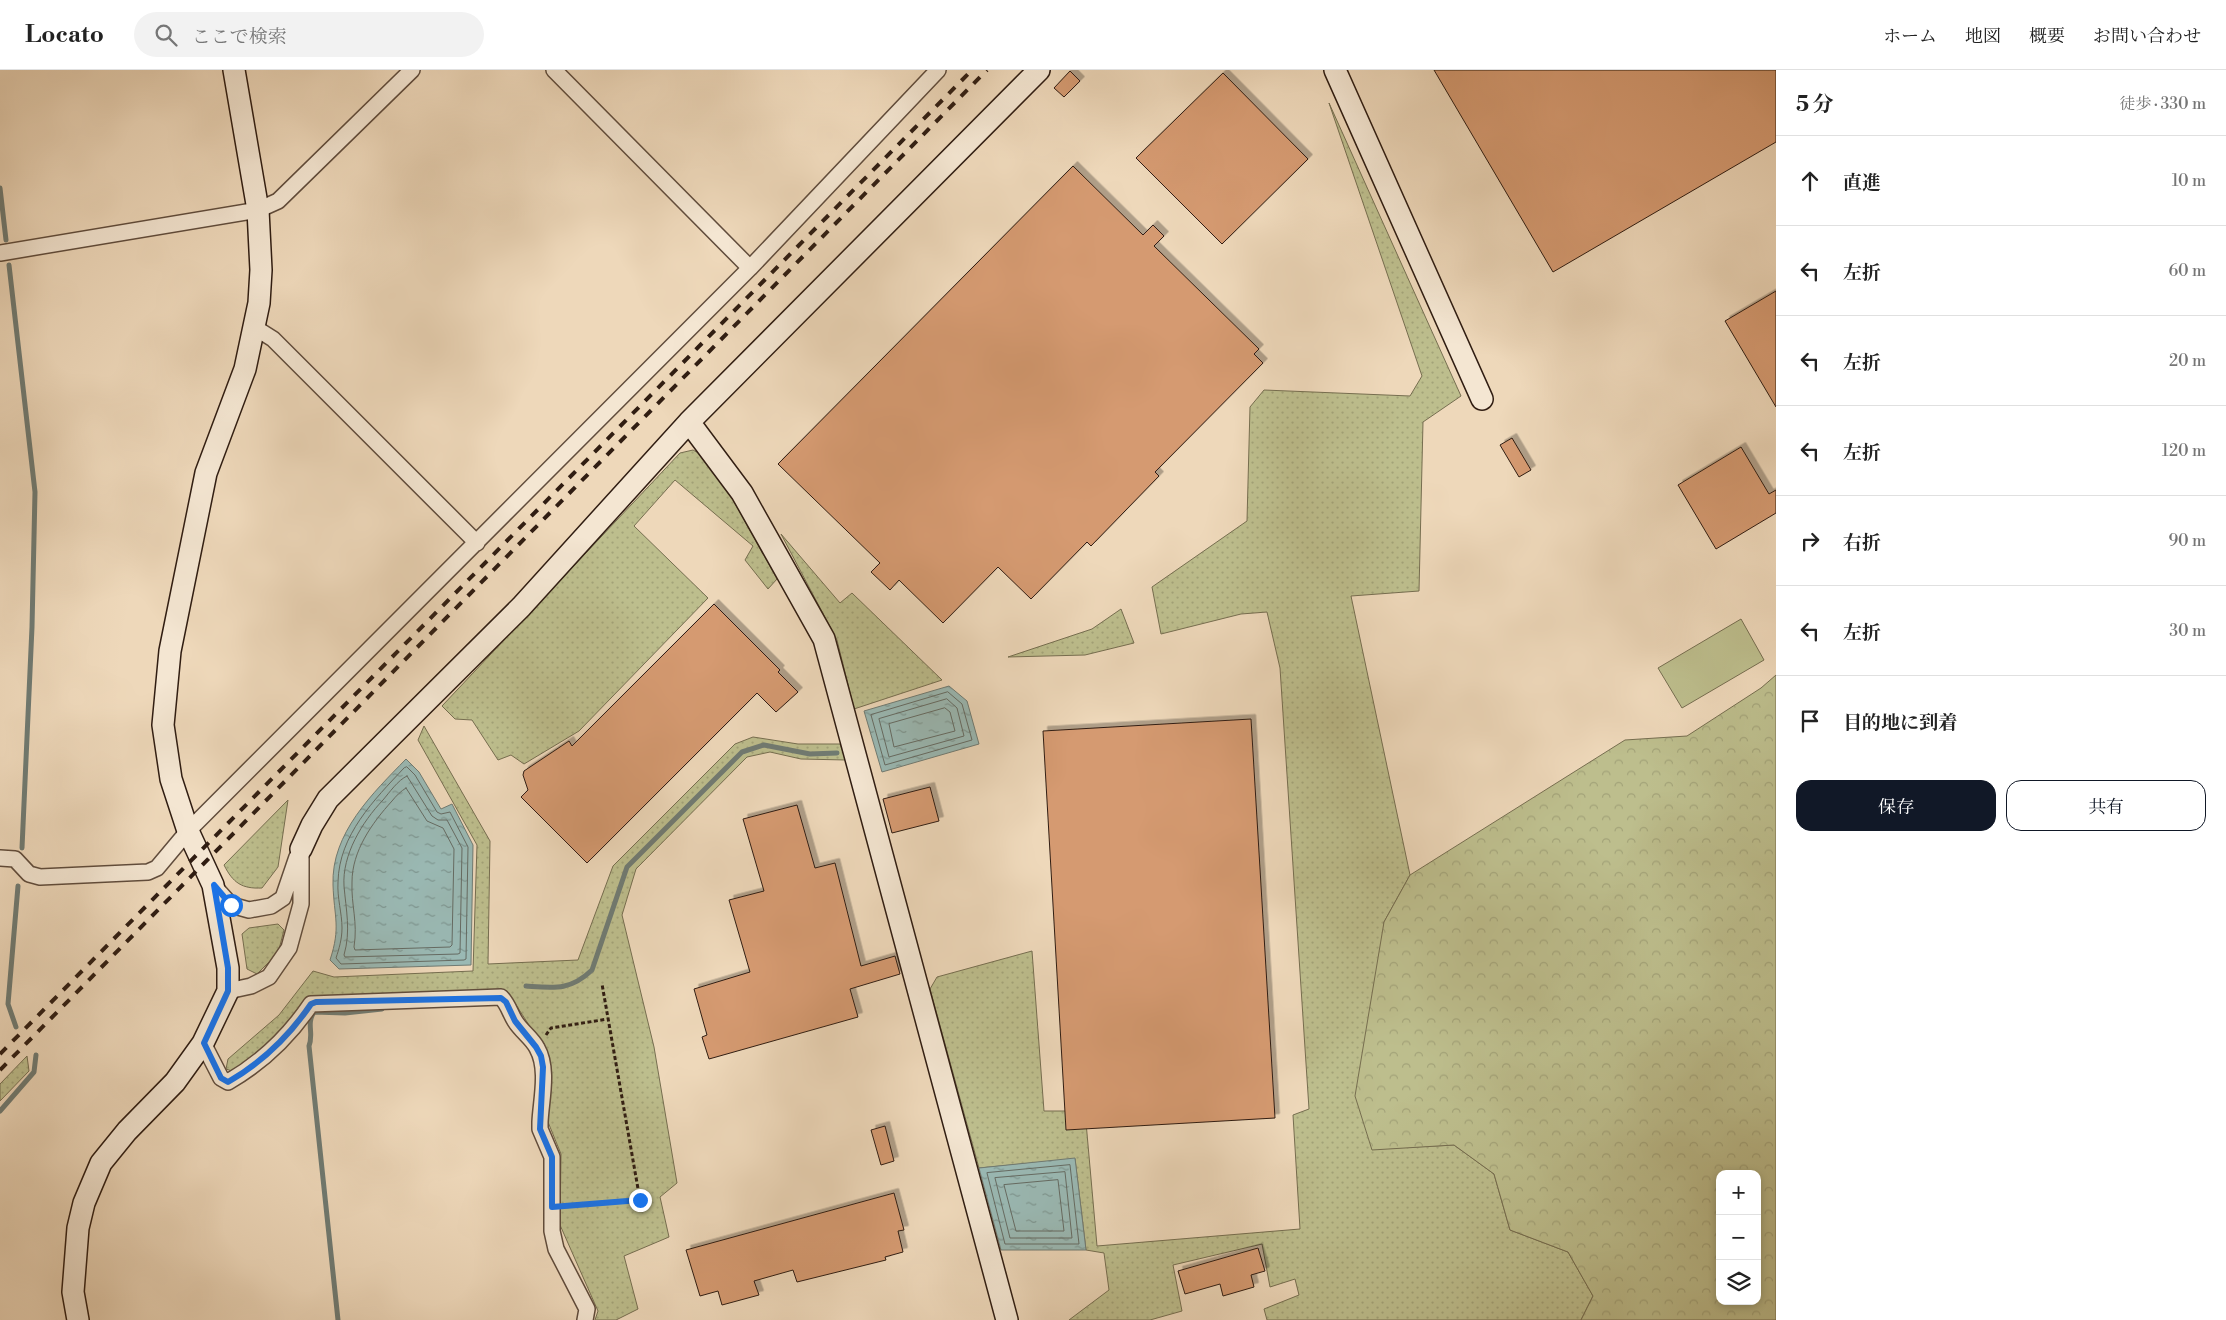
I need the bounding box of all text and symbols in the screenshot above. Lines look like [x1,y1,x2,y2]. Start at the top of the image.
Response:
search box [134,12,484,57]
text: Locato [25,20,104,50]
icon: search [152,21,180,49]
text: ここで検索 [192,25,287,49]
text: ホーム [1883,25,1937,48]
text: 地図 [1965,25,2001,48]
text: 概要 [2029,25,2065,48]
text: お問い合わせ [2093,25,2201,48]
text: 5 分 [1796,92,1833,118]
text: 徒歩 · 330 m [2119,94,2206,114]
icon: ahead [1796,167,1824,195]
text: 直進 [1843,171,1881,195]
text: 10 m [2172,171,2206,191]
icon: left [1796,257,1824,285]
text: 左折 [1843,261,1881,285]
text: 60 m [2168,261,2206,281]
icon: left [1796,347,1824,375]
text: 左折 [1843,351,1881,375]
text: 20 m [2169,351,2206,371]
icon: left [1796,437,1824,465]
text: 左折 [1843,441,1881,465]
text: 120 m [2162,441,2206,461]
icon: right [1796,527,1824,555]
text: 右折 [1843,531,1881,555]
text: 90 m [2168,531,2206,551]
icon: left [1796,617,1824,645]
text: 左折 [1843,621,1881,645]
text: 30 m [2169,621,2206,641]
icon: arrive [1796,707,1824,735]
text: 目的地に到着 [1843,711,1957,735]
button: 保存 [1796,780,1996,831]
button: 共有 [2006,780,2206,831]
route start [220,894,243,917]
map controls [1716,1170,1761,1305]
button: + [1716,1170,1761,1215]
route end [629,1189,652,1212]
button: − [1716,1215,1761,1260]
button: layers [1716,1260,1761,1305]

